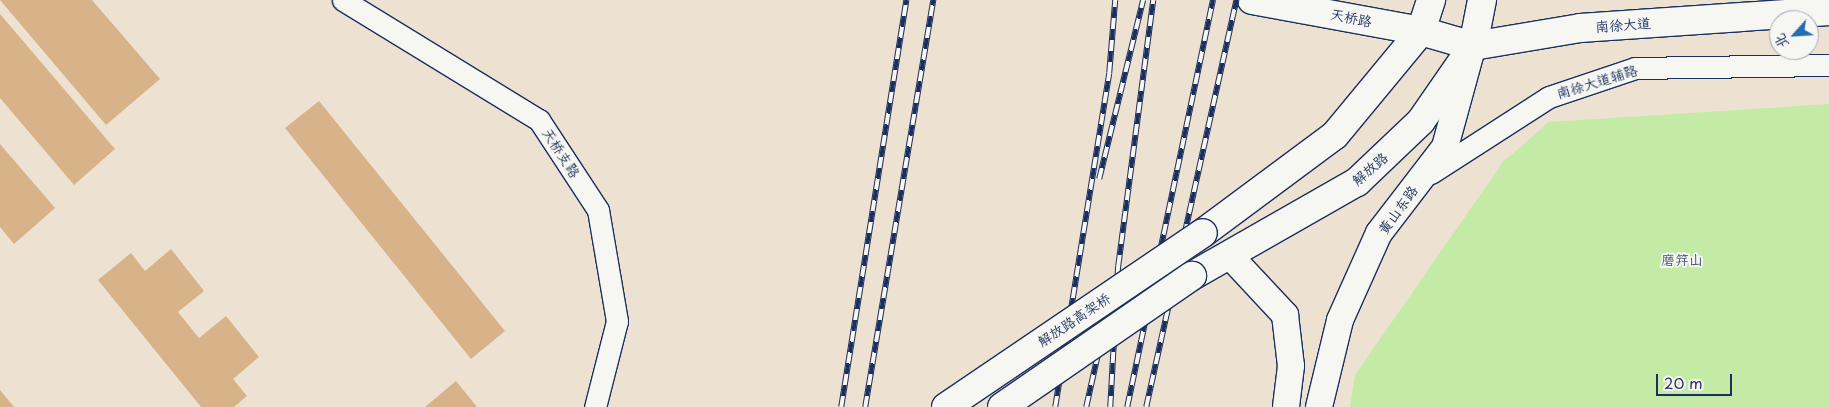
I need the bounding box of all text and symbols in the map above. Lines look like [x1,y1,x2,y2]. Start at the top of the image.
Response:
street label: 天桥路 [1329,6,1373,30]
north arrow [1769,10,1819,60]
street label: 南徐大道 [1594,15,1652,35]
text: 北 [1768,30,1793,52]
street label: 南徐大道辅路 [1554,62,1640,102]
street label: 天桥支路 [539,125,583,181]
street label: 解放路 [1349,149,1391,189]
street label: 黄山东路 [1375,182,1421,238]
park label: 磨笄山 [1661,252,1703,268]
street label: 解放路高架桥 [1034,290,1114,350]
scale bar [1659,364,1735,396]
text: 20 m [1664,371,1703,394]

